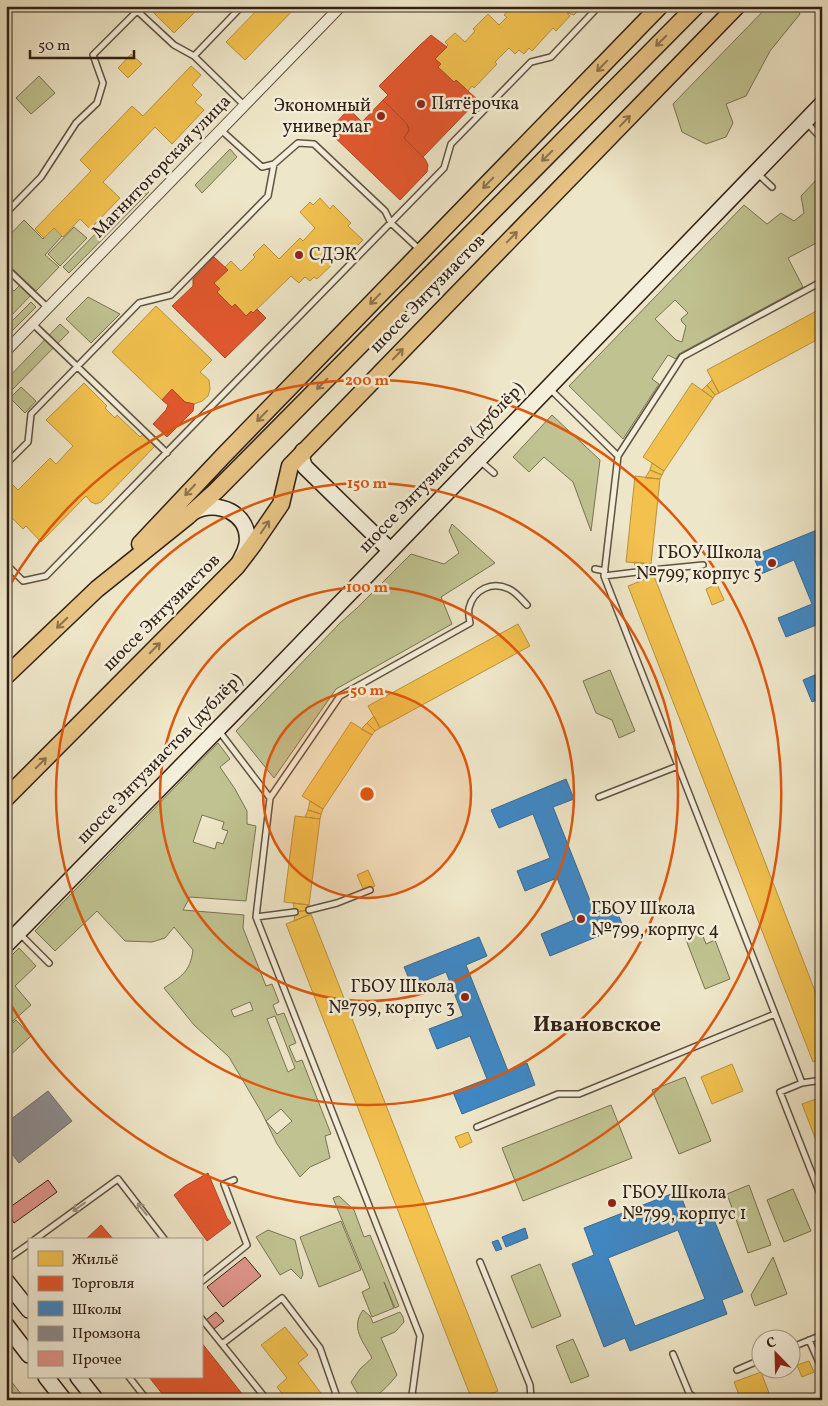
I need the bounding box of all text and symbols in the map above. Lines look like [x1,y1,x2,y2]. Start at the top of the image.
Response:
scale bar [30,28,134,60]
one-way arrow [655,35,668,47]
text: 50 m [38,36,70,57]
one-way arrow [596,60,608,72]
street label: Магнитогорская улица [87,90,237,244]
place label: Пятёрочка [431,92,519,117]
place label: Экономный универмаг [274,94,371,140]
marker: Пятёрочка [415,98,427,110]
marker: Экономный универмаг [375,110,387,122]
one-way arrow [619,114,631,127]
one-way arrow [541,150,553,163]
one-way arrow [482,176,494,189]
street label: шоссе Энтузиастов [364,229,492,359]
one-way arrow [506,231,518,243]
place label: СДЭК [309,243,357,268]
marker: СДЭК [293,249,305,261]
one-way arrow [369,293,381,305]
one-way arrow [392,348,404,360]
text: 200 m [345,371,389,392]
street label: шоссе Энтузиастов (дублёр) [353,377,531,559]
one-way arrow [316,378,328,390]
one-way arrow [256,409,268,422]
text: 150 m [347,474,387,495]
one-way arrow [184,484,196,497]
one-way arrow [260,520,270,534]
place label: ГБОУ Школа №799, корпус 5 [636,541,762,587]
street label: шоссе Энтузиастов [98,549,226,677]
marker: ГБОУ Школа №799, корпус 5 [766,557,778,569]
text: 100 m [346,578,389,599]
one-way arrow [56,617,68,629]
one-way arrow [149,642,161,654]
street label: шоссе Энтузиастов (дублёр) [71,668,249,850]
text: 50 m [350,681,384,702]
one-way arrow [34,758,46,770]
centre of rings [358,785,376,803]
place label: ГБОУ Школа №799, корпус 4 [591,897,719,943]
marker: ГБОУ Школа №799, корпус 4 [575,913,587,925]
place label: ГБОУ Школа №799, корпус 3 [328,975,455,1021]
marker: ГБОУ Школа №799, корпус 3 [459,991,471,1003]
district label: Ивановское [533,1010,661,1041]
place label: ГБОУ Школа №799, корпус 1 [622,1181,746,1227]
marker: ГБОУ Школа №799, корпус 1 [606,1197,618,1209]
one-way arrow [73,1202,86,1213]
one-way arrow [136,1203,147,1216]
legend [28,1238,202,1378]
text: Жильё [72,1250,118,1271]
text: Торговля [72,1274,134,1295]
text: Школы [72,1300,122,1321]
text: Промзона [72,1324,141,1345]
north arrow [750,1328,800,1378]
text: С [764,1333,779,1354]
text: Прочее [72,1350,122,1371]

